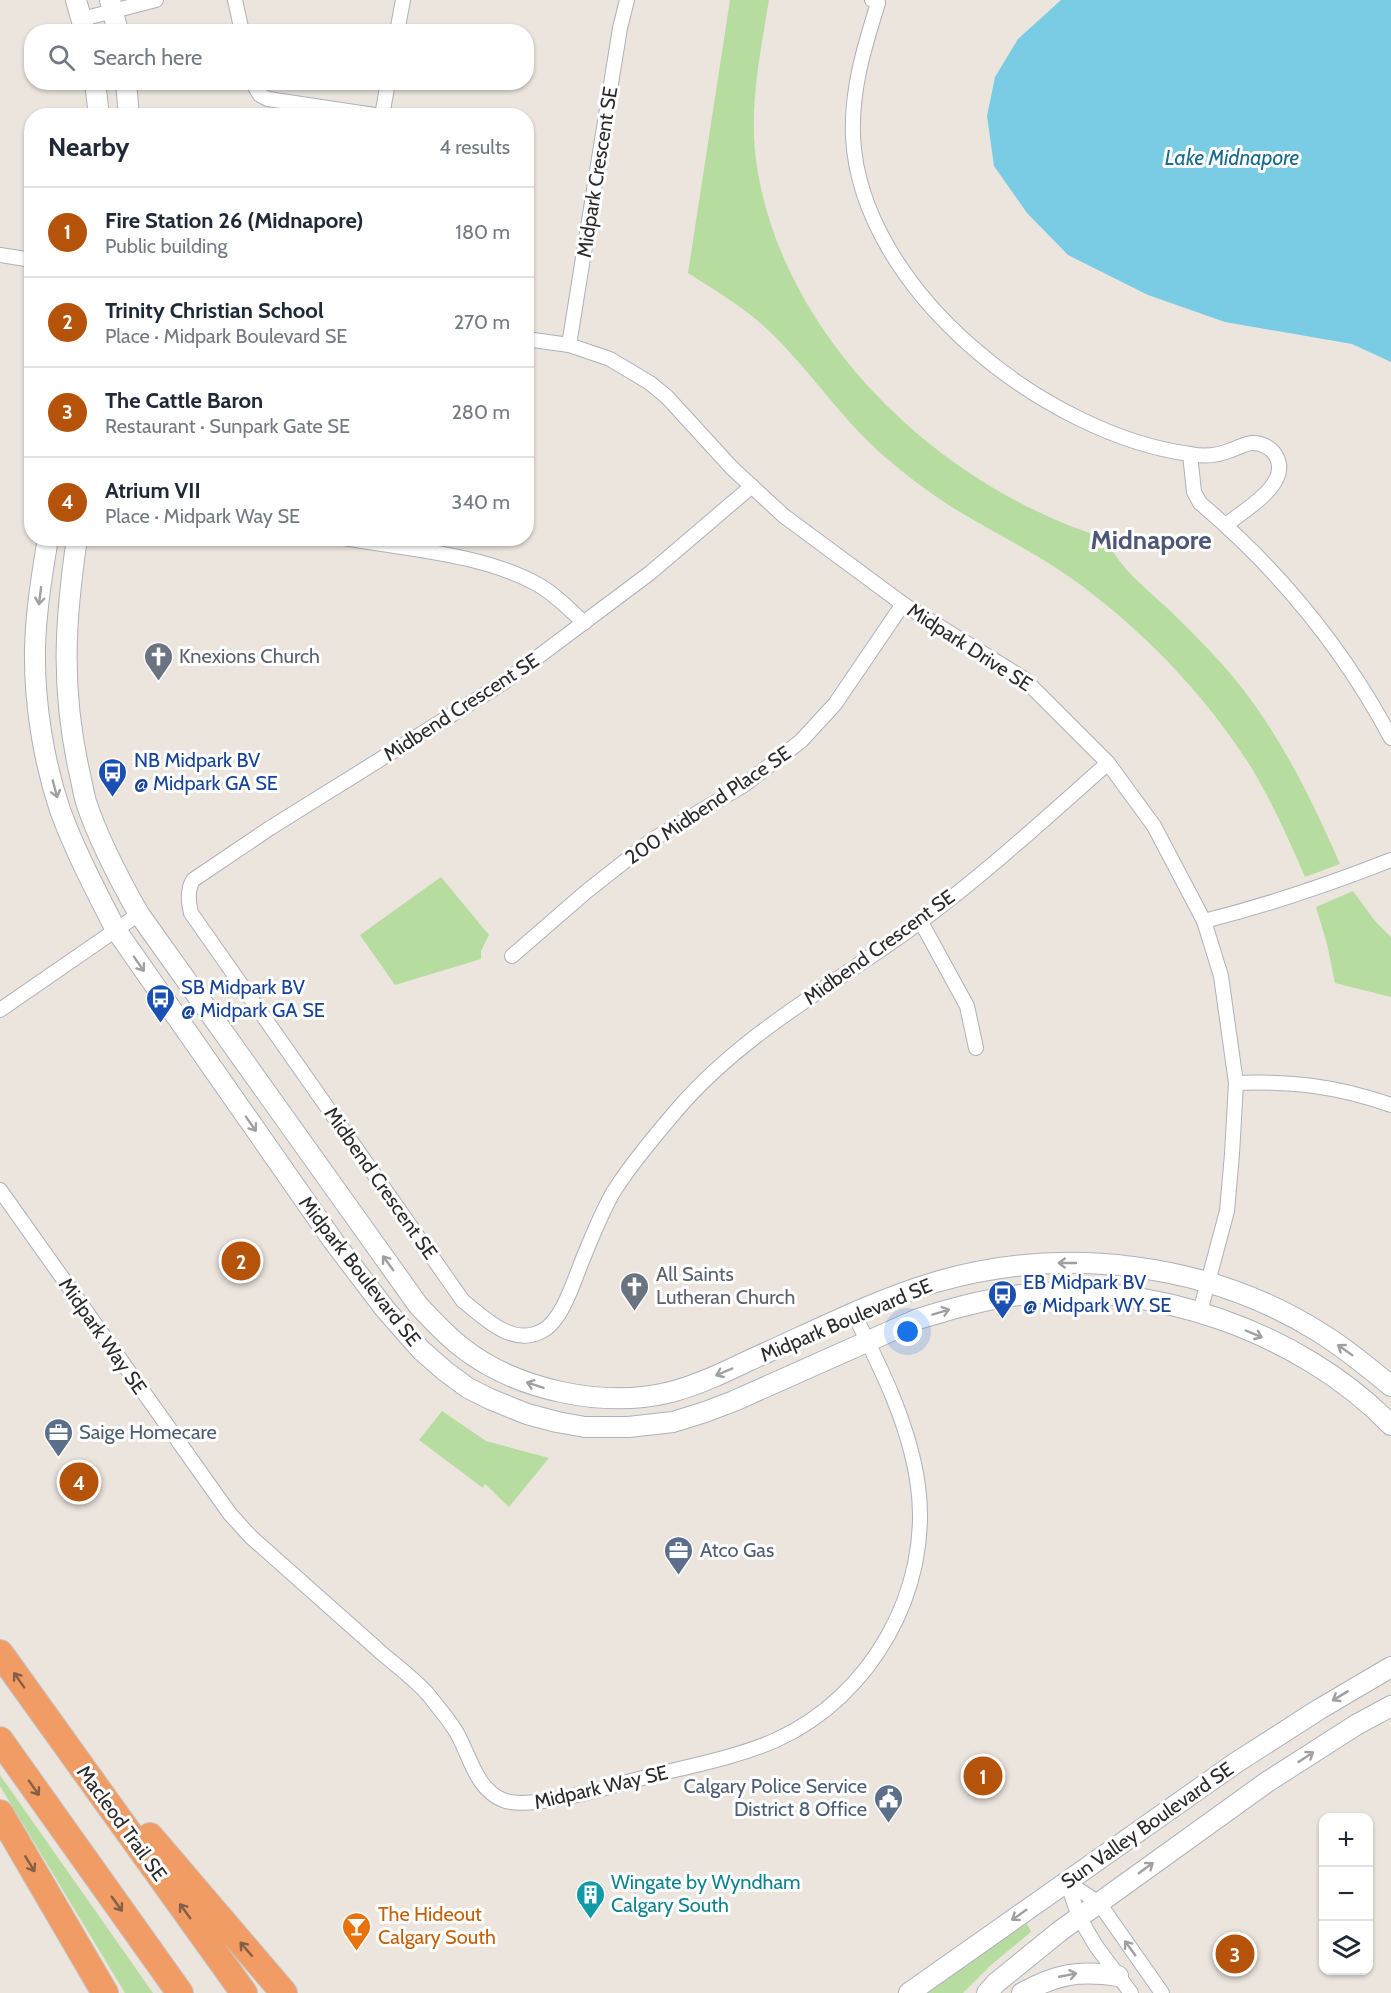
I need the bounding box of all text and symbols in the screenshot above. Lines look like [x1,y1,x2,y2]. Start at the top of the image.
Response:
search box [24,24,534,90]
icon: search [45,41,78,74]
text: Search here [93,44,202,71]
street label: Midpark Crescent SE [572,85,622,259]
text: Nearby [48,131,129,163]
text: 4 results [439,135,510,159]
water label: Lake Midnapore [1165,145,1300,170]
text: Fire Station 26 (Midnapore) [105,207,363,234]
text: 1 [64,220,71,244]
text: 180 m [455,220,510,244]
text: Public building [105,234,227,258]
text: Trinity Christian School [105,297,324,324]
text: 2 [62,310,73,334]
text: 270 m [454,310,510,334]
text: Place · Midpark Boulevard SE [105,324,347,348]
text: The Cattle Baron [105,387,263,414]
text: 3 [62,400,73,424]
text: 280 m [451,400,510,424]
text: Restaurant · Sunpark Gate SE [105,414,350,438]
text: Atrium VII [105,477,201,504]
text: 4 [61,490,74,514]
text: 340 m [452,490,510,514]
text: Place · Midpark Way SE [105,504,300,528]
district label: Midnapore [1090,524,1212,556]
one-way arrow [34,586,45,606]
street label: Midpark Drive SE [903,598,1037,696]
church icon: Knexions Church [142,640,174,682]
place label: Knexions Church [179,644,320,668]
street label: Midbend Crescent SE [379,648,543,766]
street label: 200 Midbend Place SE [621,741,795,869]
place label: NB Midpark BV @ Midpark GA SE [134,748,278,795]
bus stop icon: NB Midpark BV @ Midpark GA SE [97,756,129,798]
one-way arrow [49,780,61,799]
street label: Midbend Crescent SE [799,884,959,1010]
one-way arrow [133,956,145,972]
place label: SB Midpark BV @ Midpark GA SE [181,975,325,1022]
bus stop icon: SB Midpark BV @ Midpark GA SE [144,982,176,1024]
street label: Midbend Crescent SE [319,1102,443,1264]
one-way arrow [245,1115,257,1131]
street label: Midpark Boulevard SE [294,1191,426,1351]
pin: 2 [222,1238,260,1284]
one-way arrow [382,1256,394,1272]
one-way arrow [1058,1257,1078,1269]
place label: All Saints Lutheran Church [656,1262,795,1309]
church icon: All Saints Lutheran Church [619,1270,651,1312]
place label: EB Midpark BV @ Midpark WY SE [1023,1270,1171,1317]
street label: Midpark Way SE [54,1273,152,1399]
street label: Midpark Boulevard SE [757,1273,935,1367]
bus stop icon: EB Midpark BV @ Midpark WY SE [986,1278,1018,1320]
one-way arrow [931,1306,950,1317]
your location [893,1317,922,1346]
one-way arrow [1245,1329,1263,1340]
one-way arrow [1338,1344,1354,1356]
one-way arrow [716,1367,734,1378]
one-way arrow [526,1378,545,1389]
office icon: Saige Homecare [42,1416,74,1458]
place label: Saige Homecare [79,1420,217,1444]
pin: 4 [60,1460,98,1504]
office icon: Atco Gas [663,1534,695,1576]
place label: Atco Gas [700,1538,774,1562]
one-way arrow [13,1672,25,1688]
one-way arrow [1332,1691,1349,1703]
one-way arrow [1297,1750,1314,1763]
pin: 1 [964,1754,1002,1798]
street label: Sun Valley Boulevard SE [1056,1756,1238,1894]
street label: Macleod Trail SE [72,1760,172,1886]
street label: Midpark Way SE [532,1760,670,1814]
place label: Calgary Police Service District 8 Office [684,1774,867,1821]
one-way arrow [28,1779,40,1795]
public building icon: Calgary Police Service District 8 Office [872,1782,904,1824]
map controls [1319,1813,1373,1975]
button: + [1319,1813,1373,1867]
one-way arrow [24,1855,36,1872]
one-way arrow [1137,1862,1153,1874]
button: − [1319,1867,1373,1921]
place label: Wingate by Wyndham Calgary South [611,1870,801,1917]
building icon: Wingate by Wyndham Calgary South [574,1878,606,1920]
one-way arrow [110,1895,123,1911]
place label: The Hideout Calgary South [378,1902,496,1949]
one-way arrow [179,1904,191,1920]
one-way arrow [1012,1909,1028,1921]
bar icon: The Hideout Calgary South [341,1910,373,1952]
button: layers [1319,1921,1373,1975]
pin: 3 [1216,1932,1254,1976]
one-way arrow [1124,1941,1136,1957]
one-way arrow [239,1942,253,1957]
one-way arrow [1058,1969,1078,1980]

